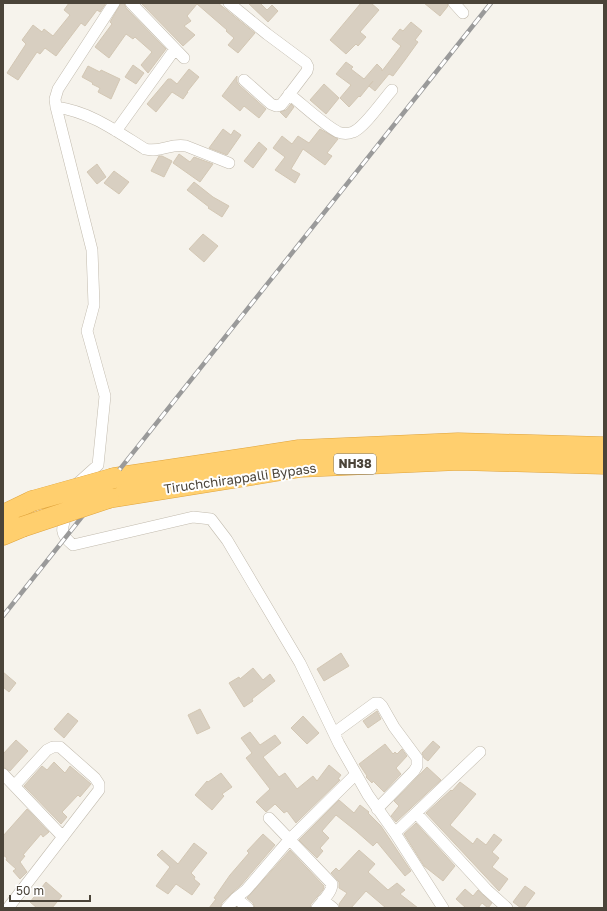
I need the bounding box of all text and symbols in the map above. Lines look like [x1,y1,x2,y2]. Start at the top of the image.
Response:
road number: NH38 [334,454,376,474]
street label: Tiruchchirappalli Bypass [163,459,317,497]
scale bar [10,877,90,903]
text: 50 m [16,883,44,898]

